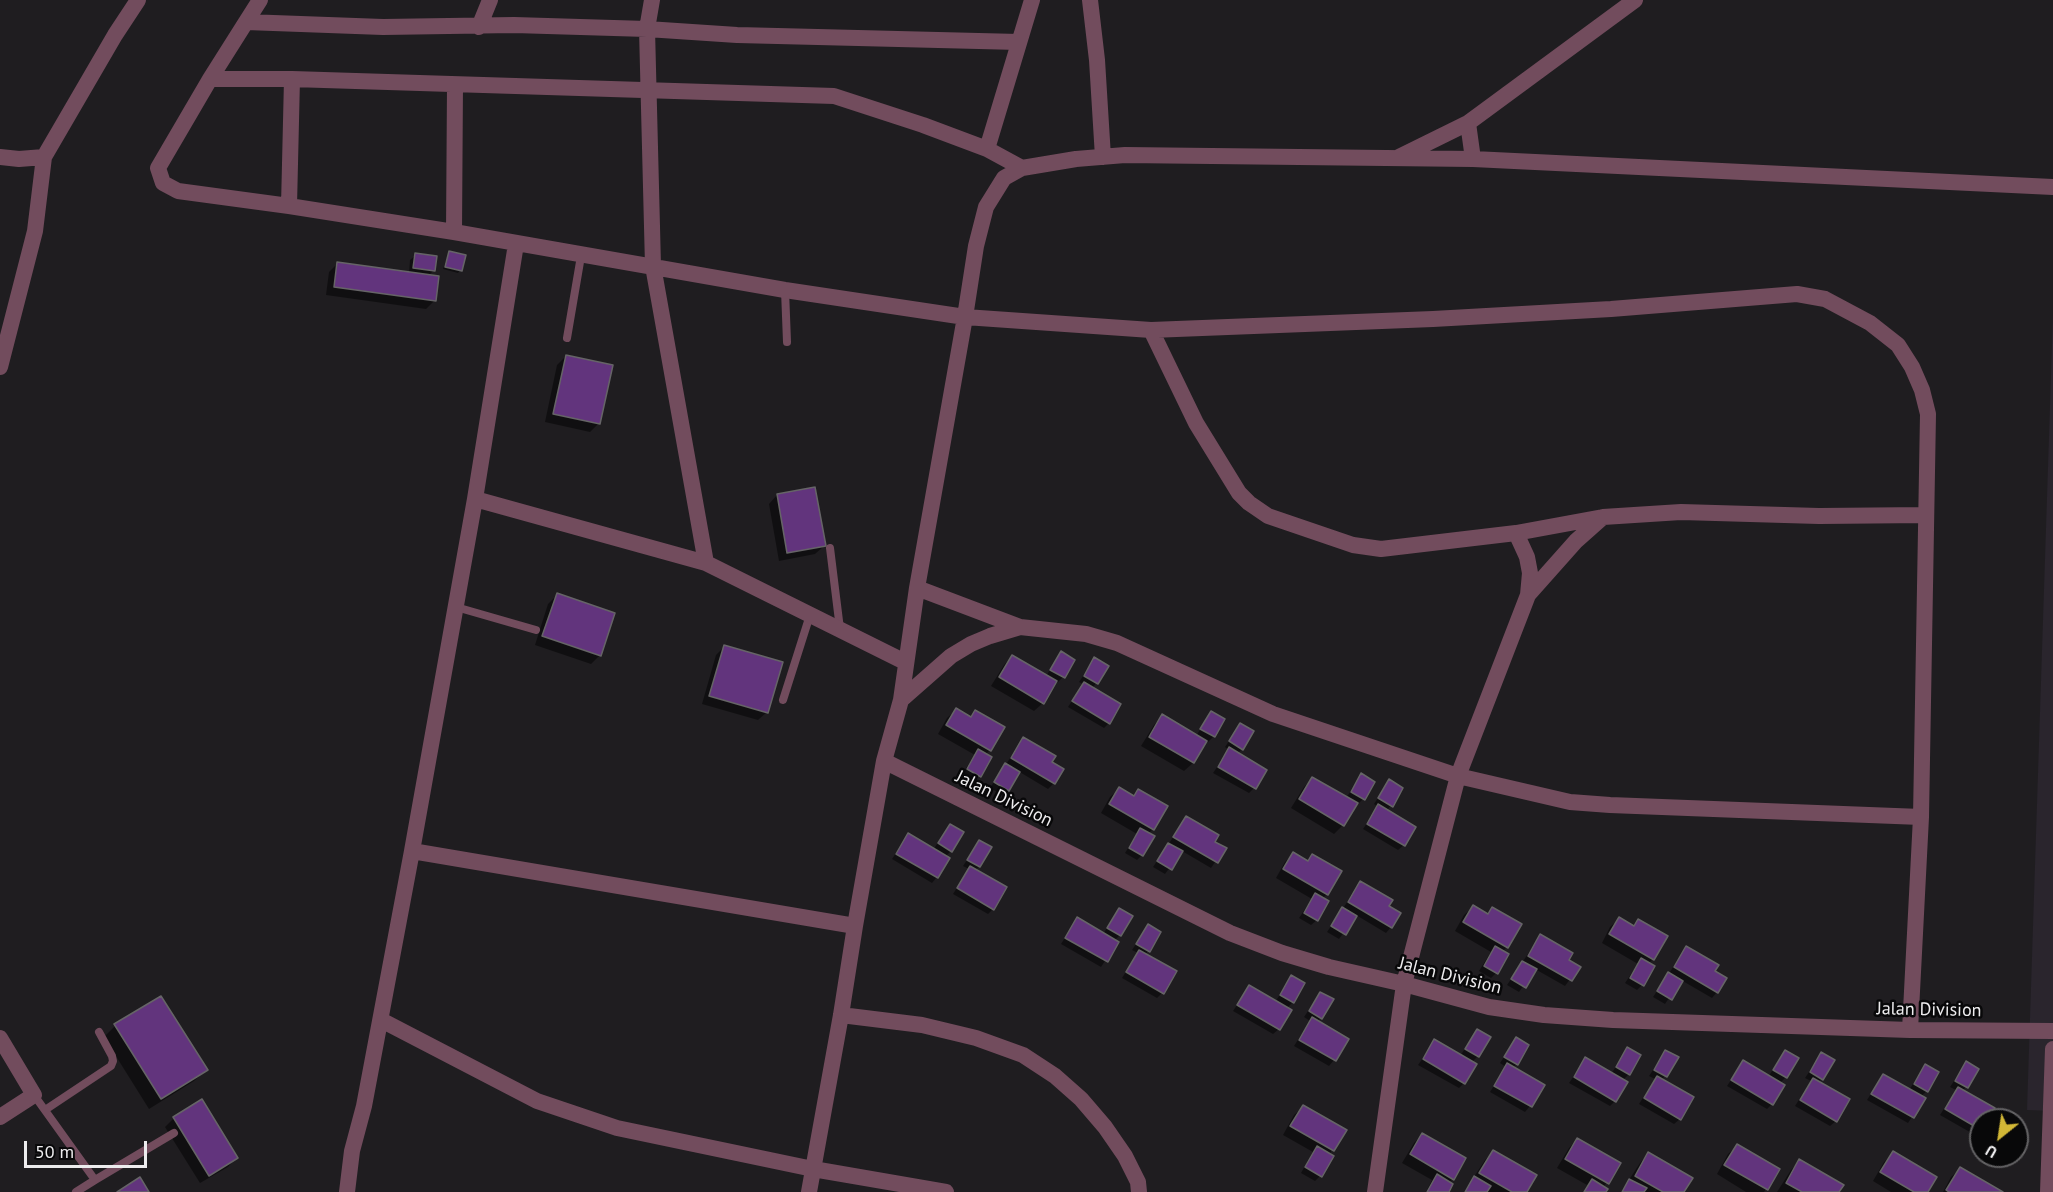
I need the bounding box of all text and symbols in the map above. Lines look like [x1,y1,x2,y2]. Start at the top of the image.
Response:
street label: Jalan Division [952,766,1056,832]
street label: Jalan Division [1396,953,1504,999]
street label: Jalan Division [1876,998,1982,1022]
north arrow [1969,1108,2029,1168]
scale bar [27,1129,150,1167]
text: 50 m [35,1140,74,1163]
text: U [1982,1141,2000,1163]

